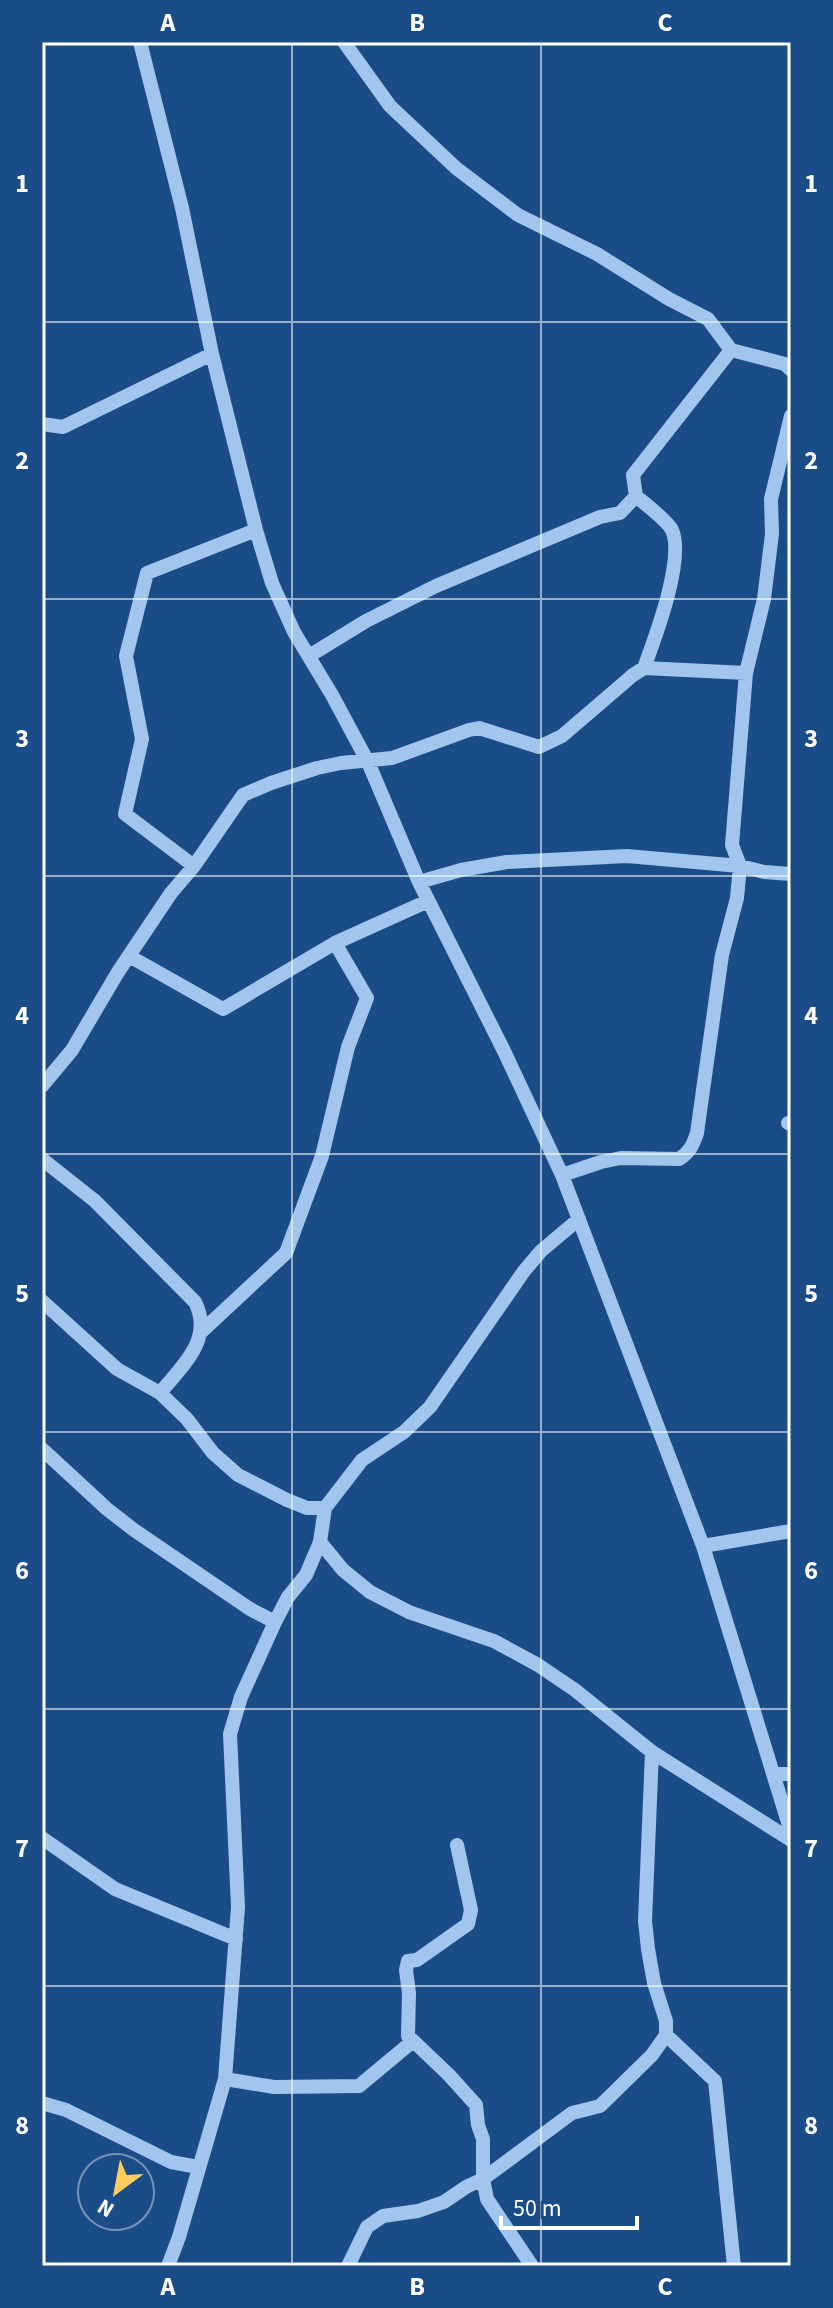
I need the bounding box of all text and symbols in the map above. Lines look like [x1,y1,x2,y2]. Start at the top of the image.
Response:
text: A [160,4,177,41]
text: B [409,4,425,41]
text: C [657,4,673,41]
text: 1 [15,165,29,202]
text: 1 [804,165,818,202]
text: 2 [15,442,29,479]
text: 2 [804,442,818,479]
text: 3 [15,720,29,757]
text: 3 [804,720,818,757]
text: 4 [15,997,29,1034]
text: 4 [804,997,818,1034]
text: 5 [15,1275,29,1312]
text: 5 [804,1275,818,1312]
text: 6 [15,1552,29,1589]
text: 6 [804,1552,818,1589]
text: 7 [15,1830,29,1867]
text: 7 [804,1830,818,1867]
text: 8 [15,2107,29,2144]
text: 8 [804,2107,818,2144]
north arrow [76,2152,156,2232]
scale bar [501,2180,637,2230]
text: N [91,2191,121,2226]
text: 50 m [513,2191,562,2226]
text: A [160,2268,177,2305]
text: B [409,2268,425,2305]
text: C [657,2268,673,2305]

